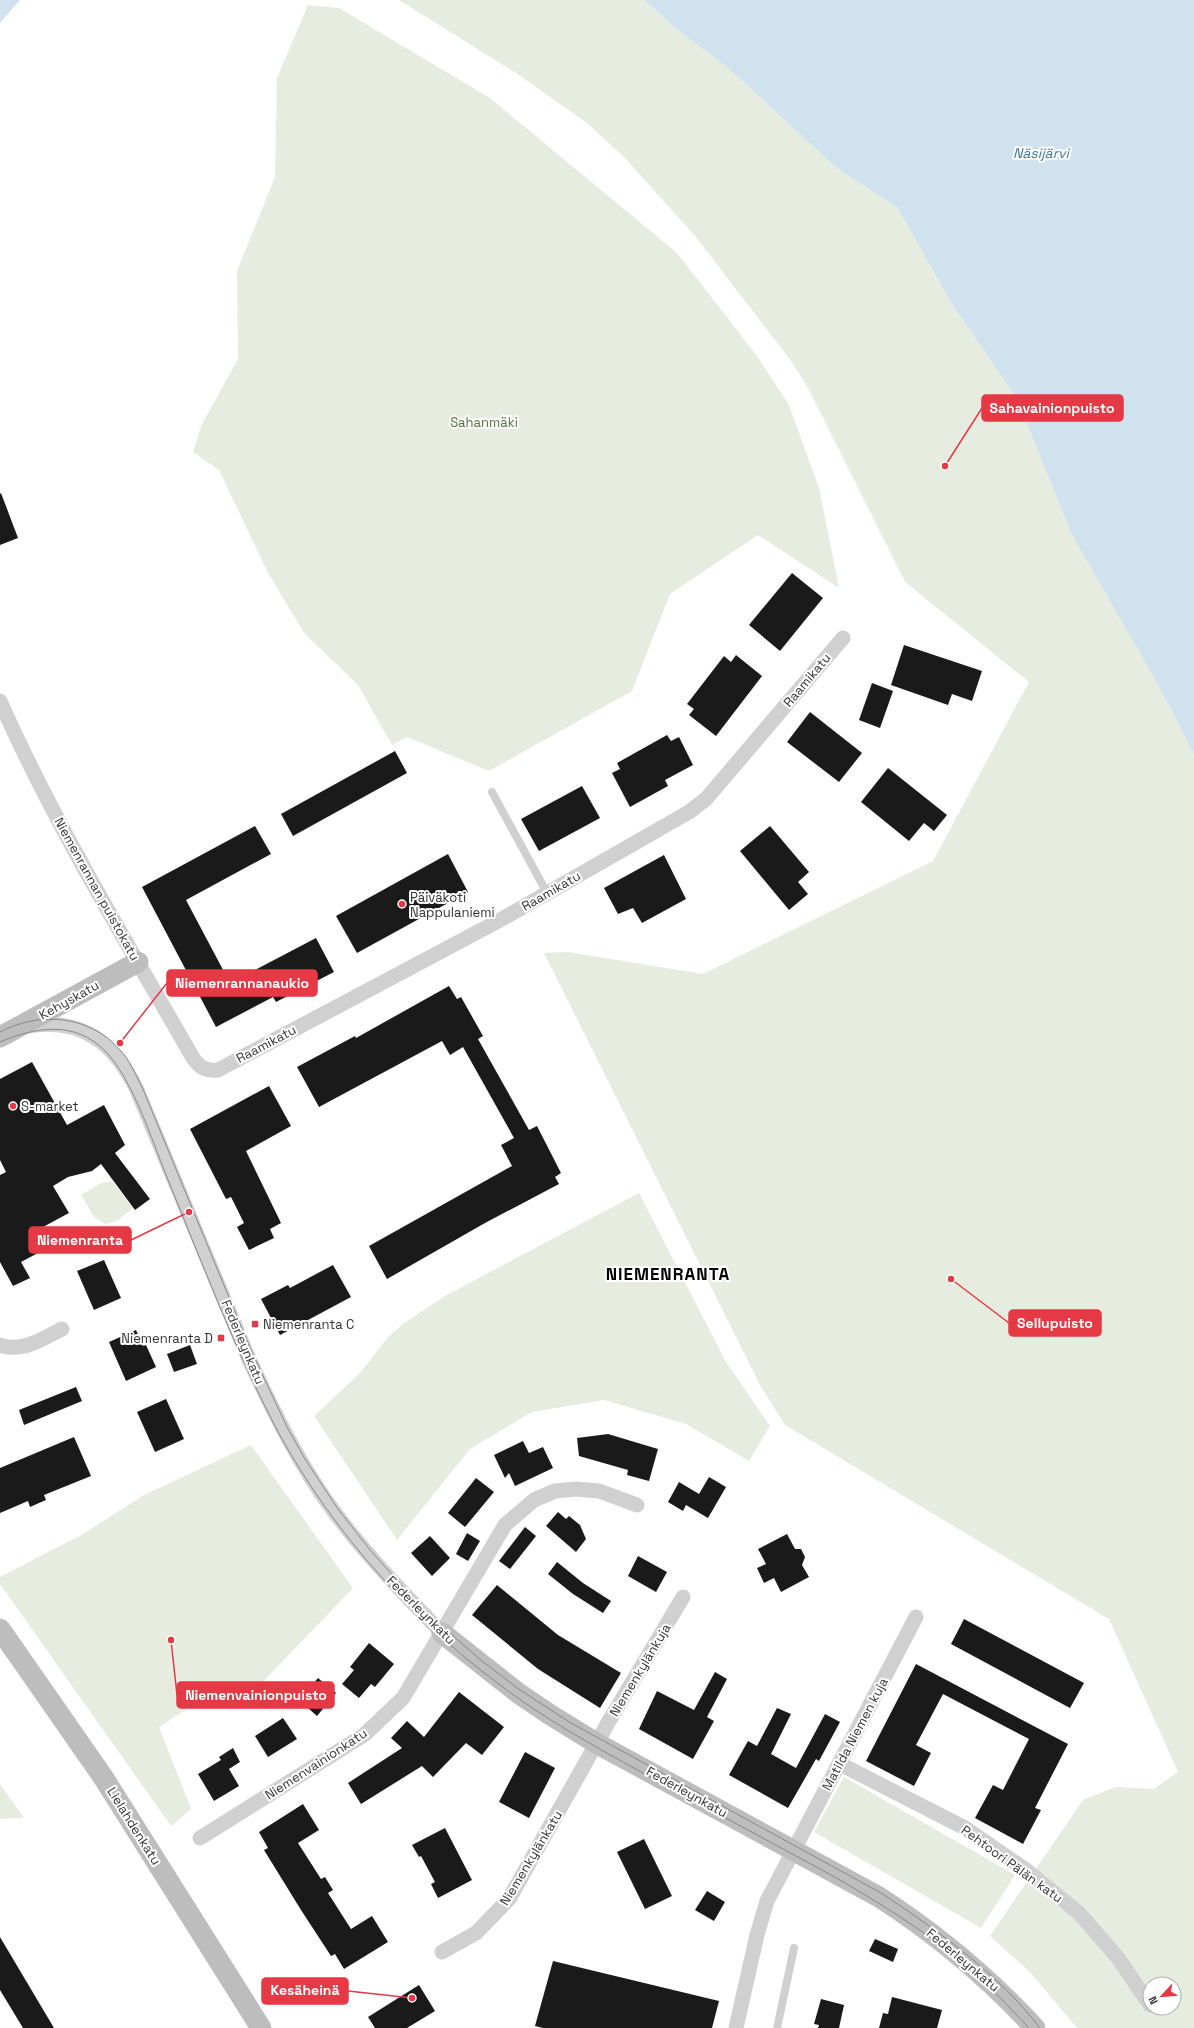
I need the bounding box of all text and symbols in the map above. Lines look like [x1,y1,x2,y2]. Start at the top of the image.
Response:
water label: Näsijärvi [1013,144,1070,162]
callout: Sahavainionpuisto [982,395,1123,421]
text: Sahavainionpuisto [990,399,1114,417]
park label: Sahanmäki [450,414,518,431]
street label: Raamikatu [779,649,835,711]
street label: Niemenrannan puistokatu [51,814,143,964]
street label: Raamikatu [518,867,584,915]
place label: Päiväkoti Nappulaniemi [410,889,495,921]
marker: Päiväkoti Nappulaniemi [397,899,407,909]
callout: Niemenrannanaukio [167,970,317,996]
text: Niemenrannanaukio [175,974,309,992]
street label: Kehyskatu [36,977,102,1023]
street label: Raamikatu [233,1021,299,1067]
place label: S-market [21,1098,79,1115]
marker: S-market [8,1101,18,1111]
callout: Niemenranta [29,1227,131,1253]
text: Niemenranta [37,1231,123,1249]
district label: NIEMENRANTA [606,1263,730,1285]
street label: Federleynkatu [218,1297,268,1387]
callout: Sellupuisto [1009,1310,1101,1336]
text: Sellupuisto [1017,1314,1093,1332]
place label: Niemenranta C [263,1316,354,1333]
marker: Niemenranta C [250,1319,260,1329]
place label: Niemenranta D [121,1330,213,1347]
marker: Niemenranta D [216,1333,226,1343]
street label: Federleynkatu [383,1572,459,1648]
street label: Niemenkylänkuja [606,1620,675,1720]
street label: Matilda Niemen kuja [818,1674,892,1793]
callout: Niemenvainionpuisto [177,1682,334,1708]
text: Niemenvainionpuisto [185,1686,327,1704]
street label: Niemenvainionkatu [262,1725,370,1803]
street label: Federleynkatu [643,1763,731,1821]
street label: Lielahdenkatu [103,1784,165,1868]
street label: Niemenkylänkatu [496,1807,566,1909]
street label: Pehtoori Pälän katu [958,1821,1066,1907]
street label: Federleynkatu [923,1924,1003,1996]
north arrow [1142,1976,1182,2016]
callout: Kesäheinä [262,1978,348,2004]
text: Kesäheinä [270,1981,340,1999]
text: N [1145,1994,1161,2007]

